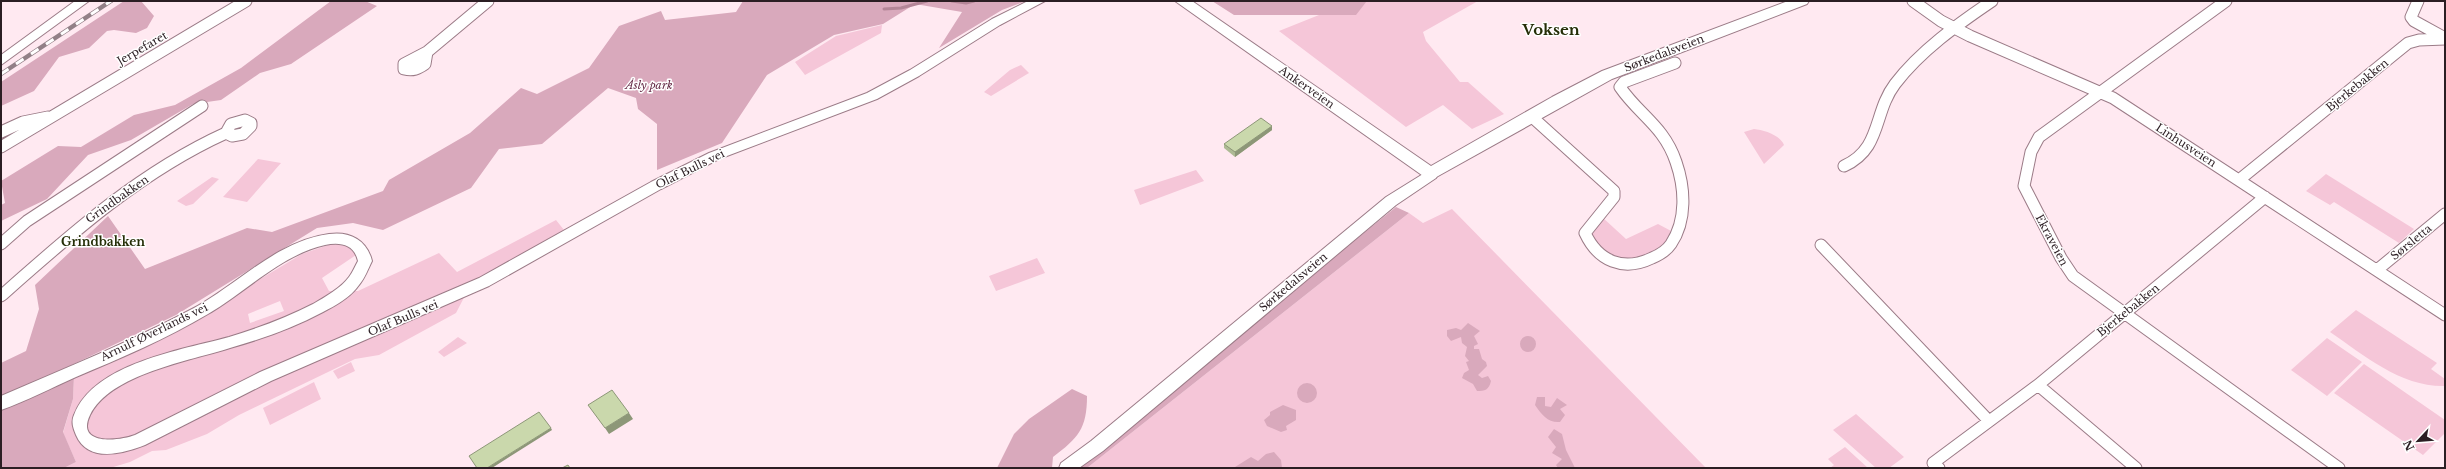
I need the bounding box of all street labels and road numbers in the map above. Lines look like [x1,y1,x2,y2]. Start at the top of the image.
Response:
street label: Jerpefaret [113,28,170,69]
street label: Sørkedalsveien [1622,31,1706,75]
street label: Bjerkebakken [2323,55,2391,114]
street label: Ankerveien [1276,62,1338,111]
street label: Linhusveien [2153,120,2219,170]
street label: Olaf Bulls vei [653,146,727,192]
street label: Grindbakken [83,172,152,226]
street label: Ekraveien [2033,212,2072,269]
street label: Sørsletta [2388,221,2435,263]
street label: Sørkedalsveien [1256,249,1330,315]
street label: Bjerkebakken [2094,280,2162,339]
street label: Olaf Bulls vei [366,297,440,339]
street label: Arnulf Øverlands vei [97,300,210,364]

